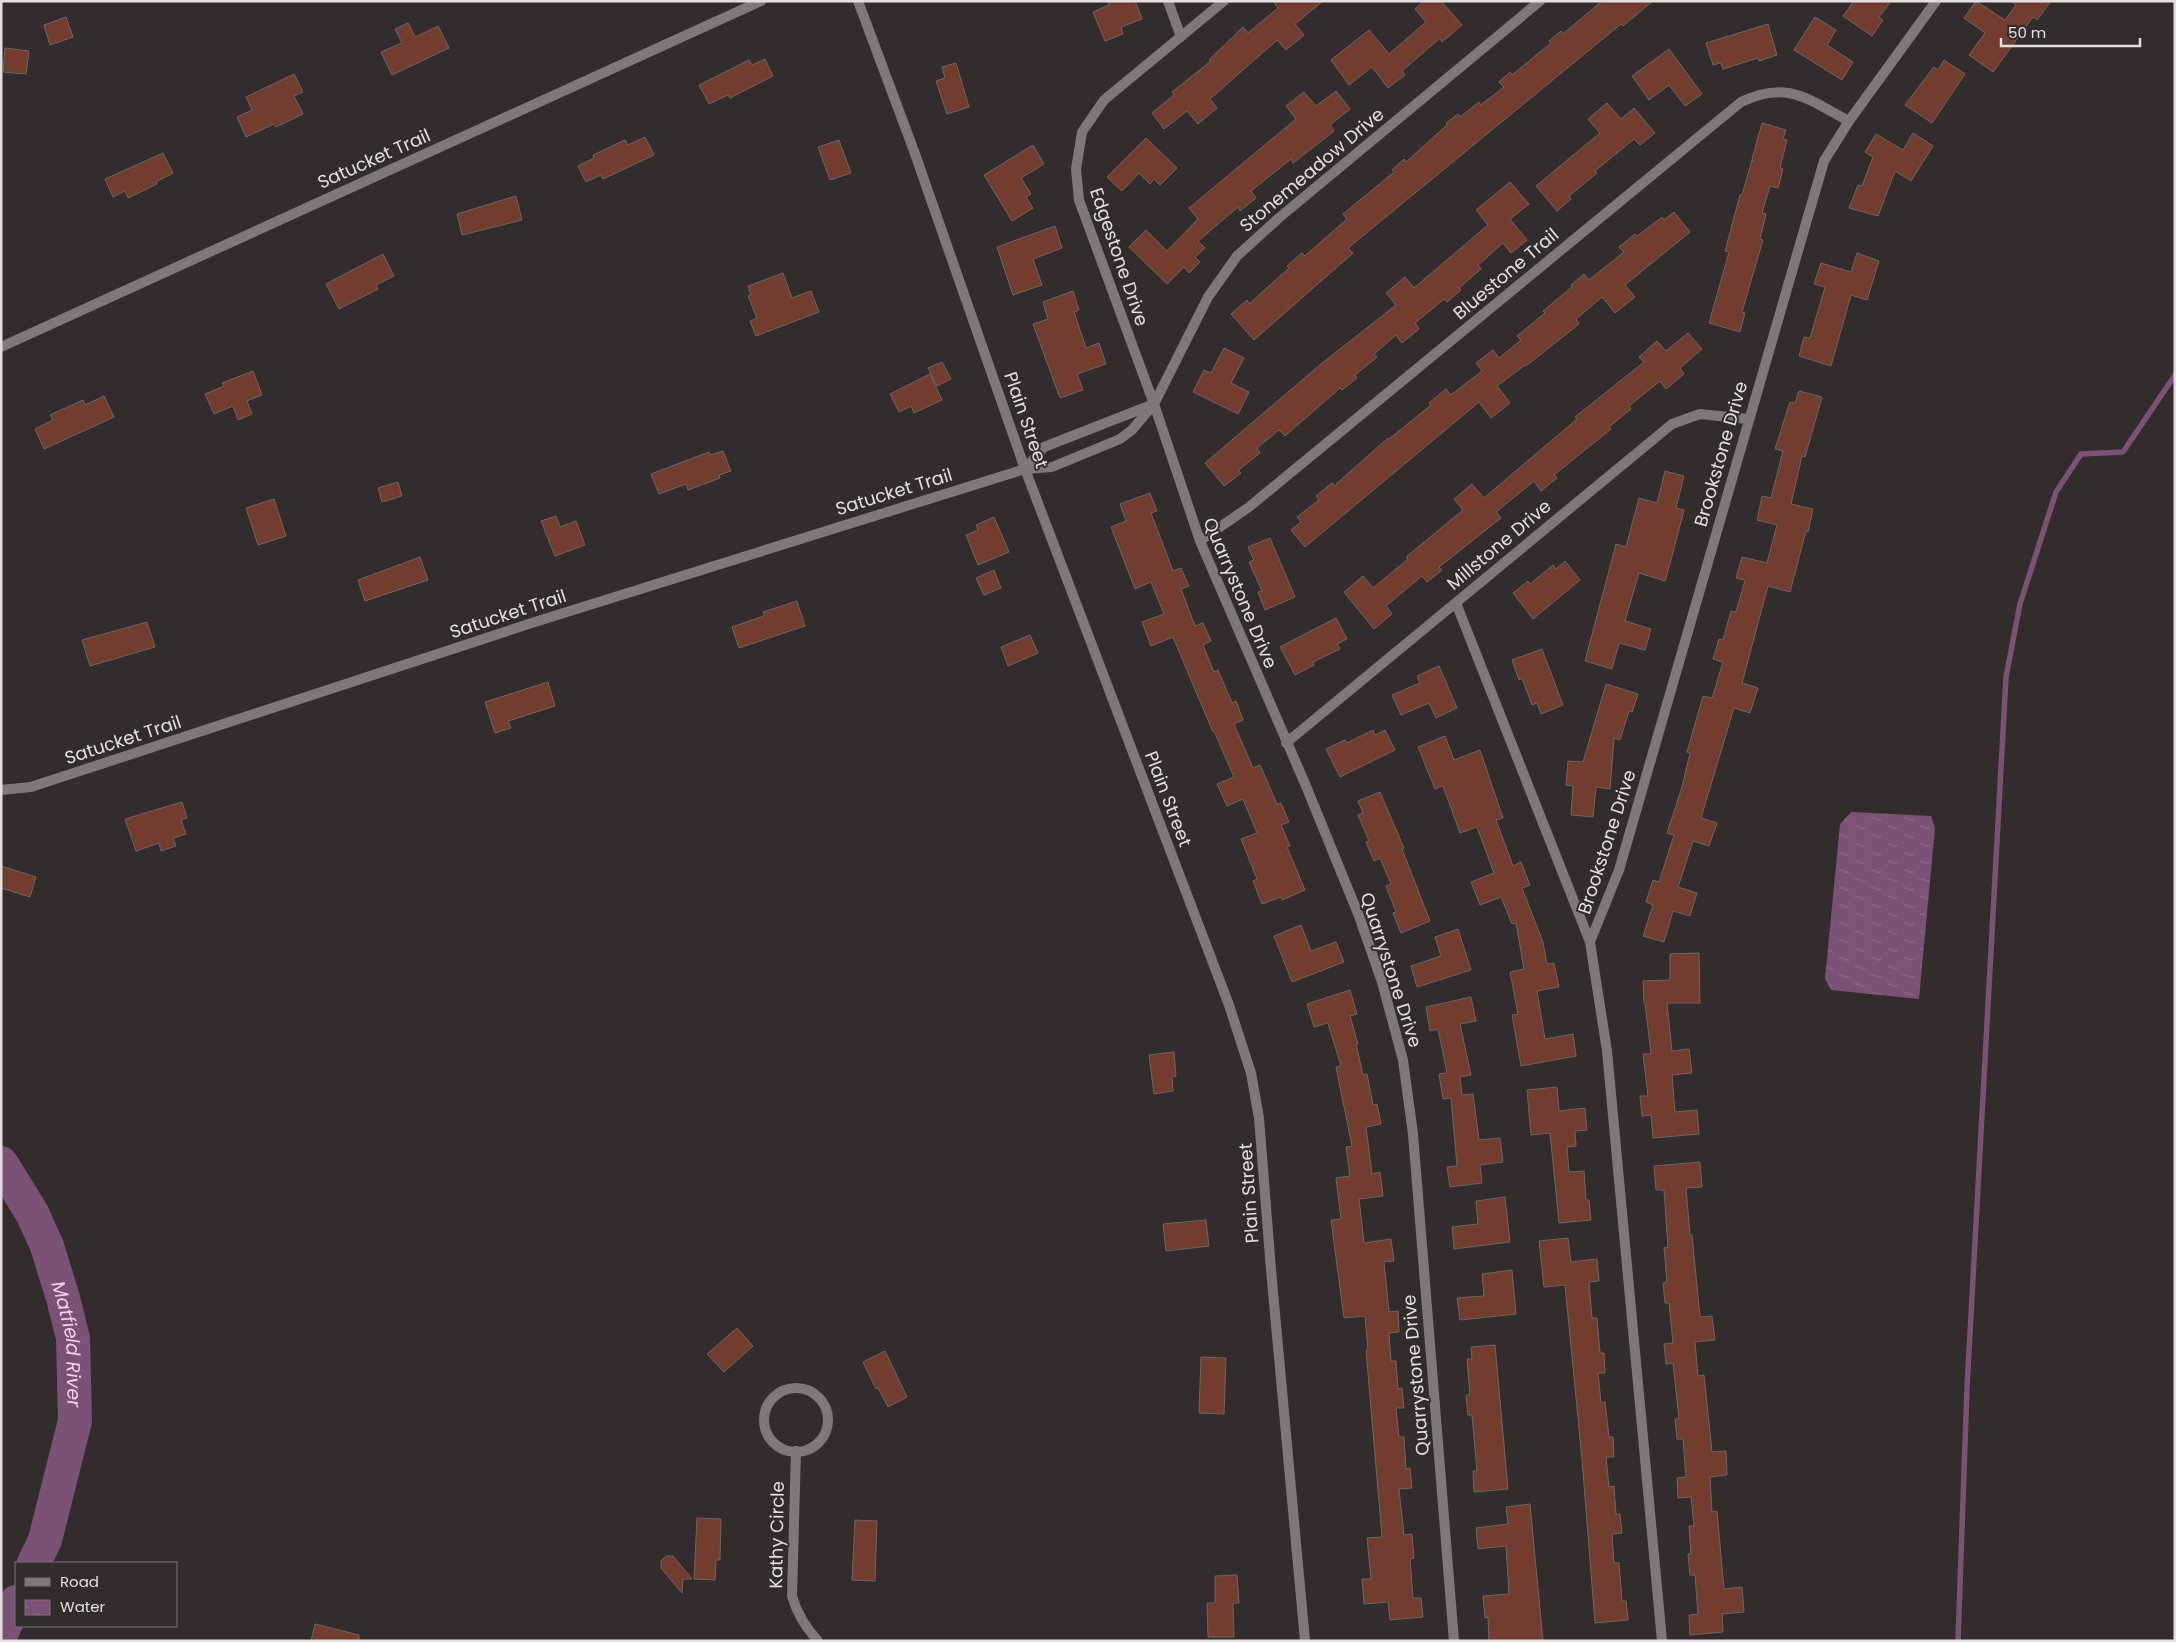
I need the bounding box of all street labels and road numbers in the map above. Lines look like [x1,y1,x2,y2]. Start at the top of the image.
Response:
street label: Stonemeadow Drive [1234,102,1389,238]
street label: Satucket Trail [313,123,434,195]
street label: Edgestone Drive [1084,184,1155,329]
street label: Bluestone Trail [1448,222,1564,325]
street label: Plain Street [998,368,1055,471]
street label: Brookstone Drive [1688,378,1753,529]
street label: Satucket Trail [832,462,955,521]
street label: Millstone Drive [1441,494,1556,596]
street label: Quarrystone Drive [1197,514,1284,672]
street label: Satucket Trail [446,583,569,644]
street label: Satucket Trail [61,709,184,770]
street label: Plain Street [1139,747,1198,850]
street label: Brookstone Drive [1571,767,1642,917]
street label: Quarrystone Drive [1355,889,1428,1051]
street label: Plain Street [1233,1142,1264,1244]
street label: Quarrystone Drive [1396,1294,1435,1457]
street label: Kathy Circle [763,1481,790,1589]

